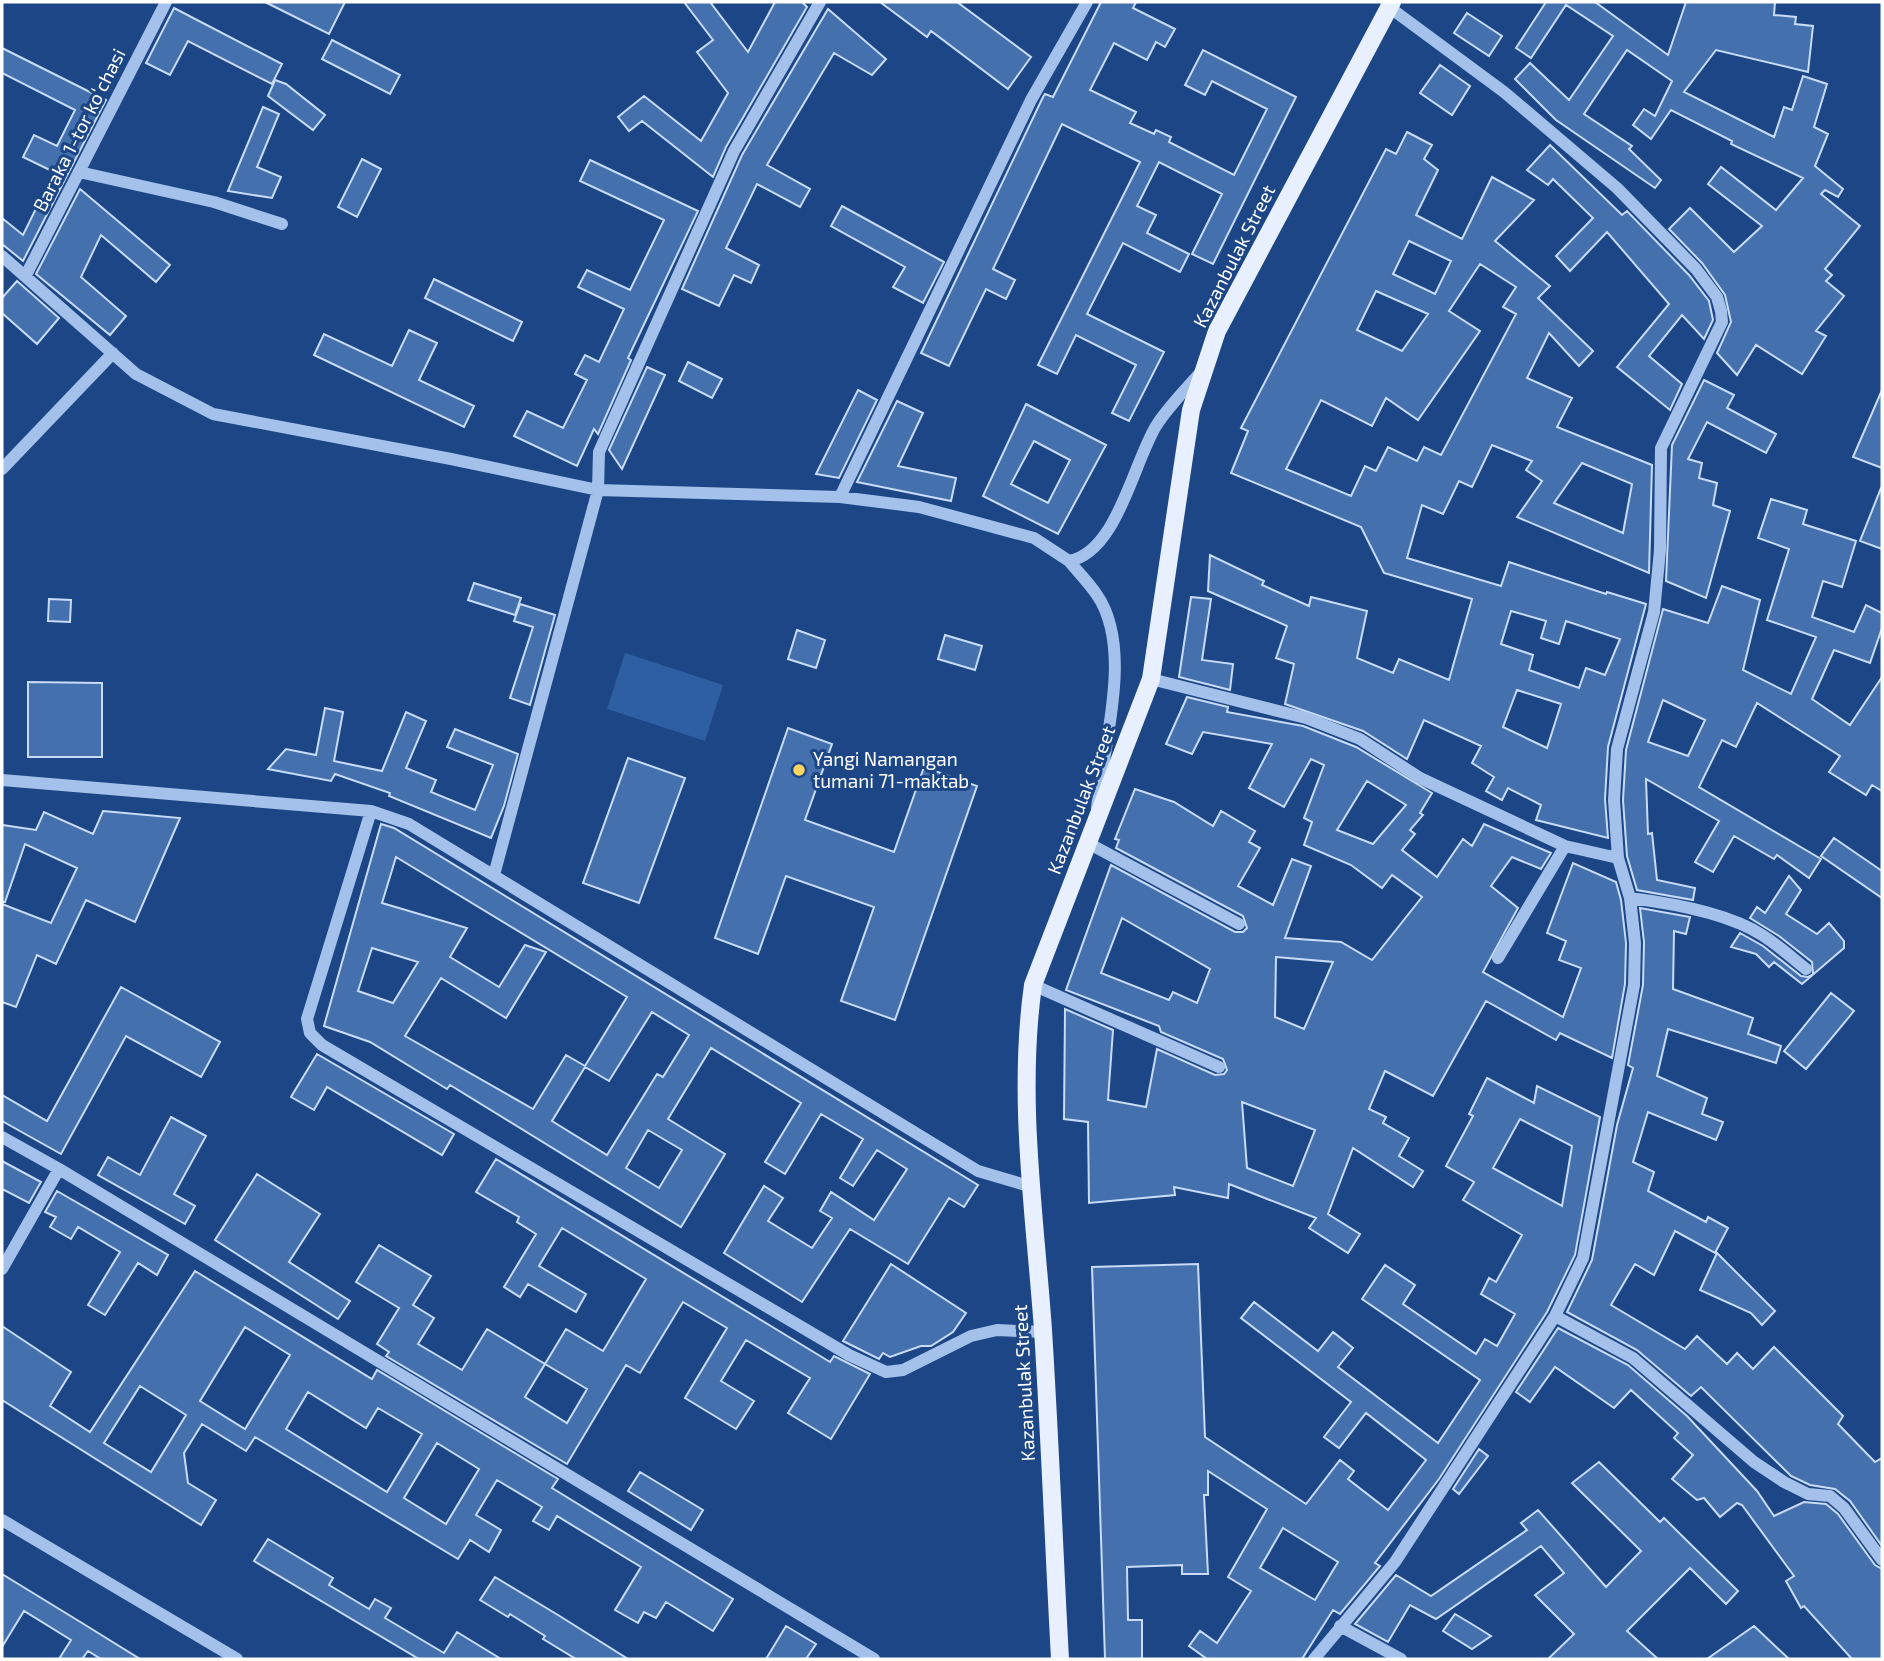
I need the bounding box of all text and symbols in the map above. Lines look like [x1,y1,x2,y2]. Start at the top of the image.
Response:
street label: Baraka 1-tor koʻchasi [28,45,130,215]
street label: Kazanbulak Street [1188,181,1279,331]
street label: Kazanbulak Street [1042,722,1119,877]
place label: Yangi Namangan tumani 71-maktab [813,747,969,792]
marker: Yangi Namangan tumani 71-maktab [791,762,807,778]
street label: Kazanbulak Street [1008,1304,1039,1462]

